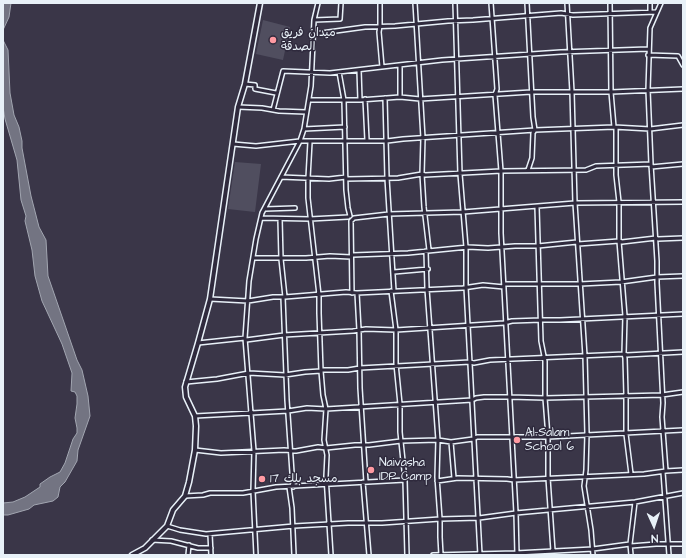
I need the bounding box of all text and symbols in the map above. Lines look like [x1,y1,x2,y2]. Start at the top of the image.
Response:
place label: ميدان فريق الصدقة [281,26,336,54]
marker: ميدان فريق الصدقة [268,35,278,45]
place label: Al-Salam School 6 [525,426,574,454]
marker: Al-Salam School 6 [512,435,522,445]
place label: Naivasha IDP Camp [379,456,432,484]
marker: Naivasha IDP Camp [366,465,376,475]
place label: مسجد بلك 17 [270,472,337,486]
marker: مسجد بلك 17 [257,474,267,484]
north arrow [634,506,674,546]
text: N [651,531,658,546]

